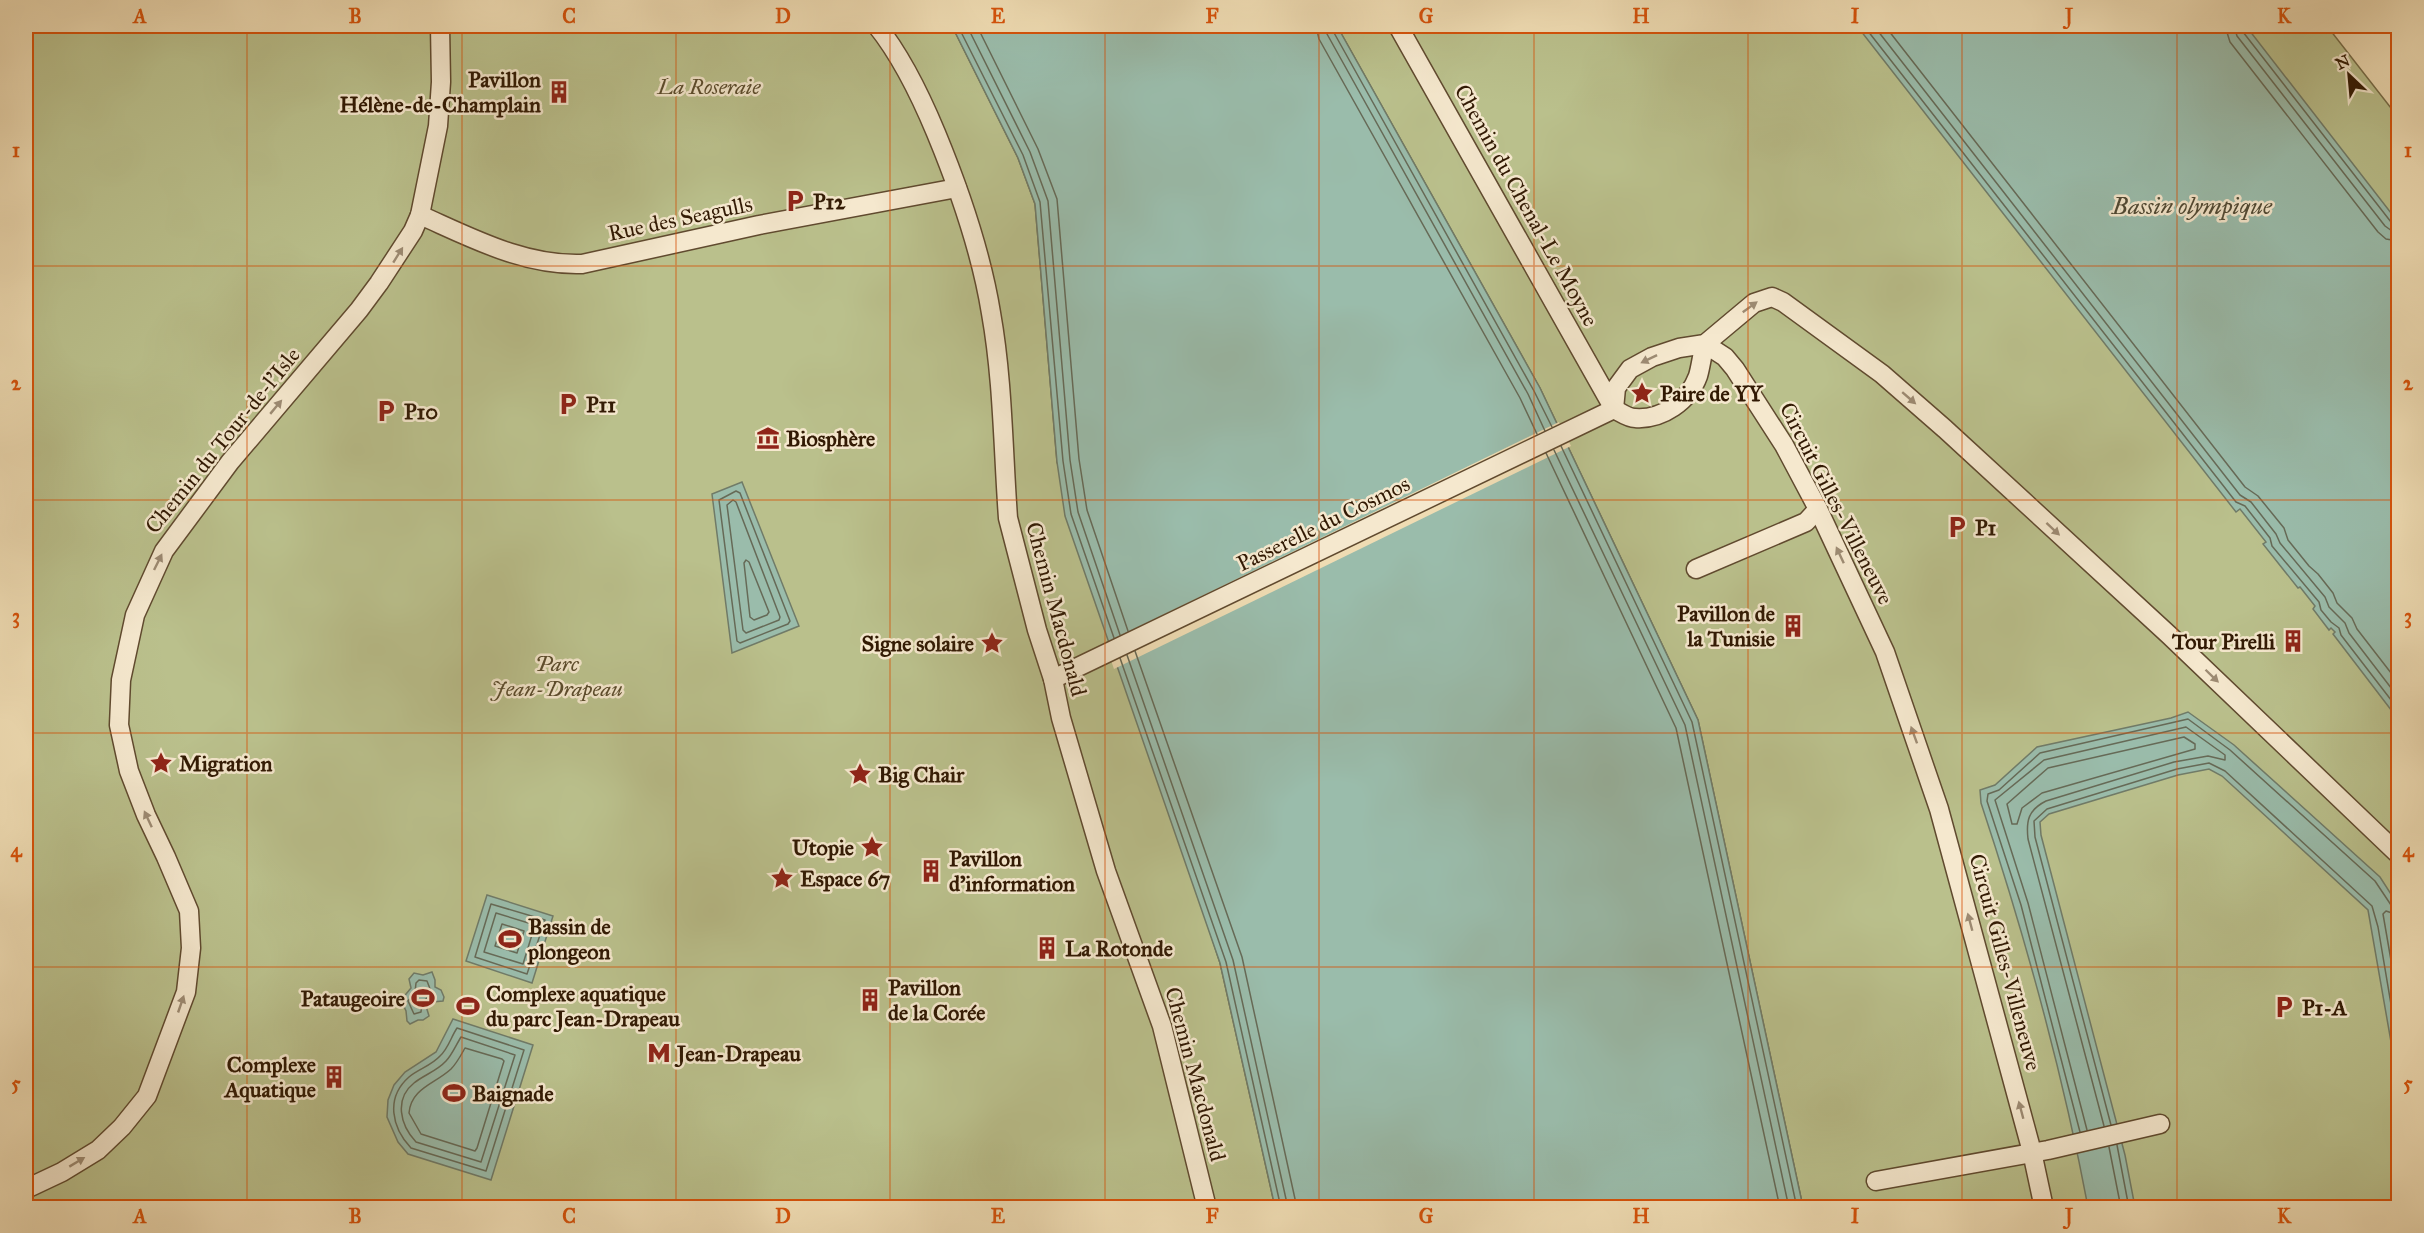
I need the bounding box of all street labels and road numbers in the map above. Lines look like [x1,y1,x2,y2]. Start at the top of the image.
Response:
street label: Chemin du Chenal-Le Moyne [1449,80,1604,331]
street label: Rue des Seagulls [605,190,755,247]
street label: Chemin du Tour-de-l'Isle [139,342,306,539]
street label: Circuit Gilles-Villeneuve [1774,398,1899,609]
street label: Passerelle du Cosmos [1232,470,1414,577]
street label: Chemin Macdonald [1020,519,1093,699]
street label: Circuit Gilles-Villeneuve [1964,851,2047,1073]
street label: Chemin Macdonald [1159,984,1232,1164]

